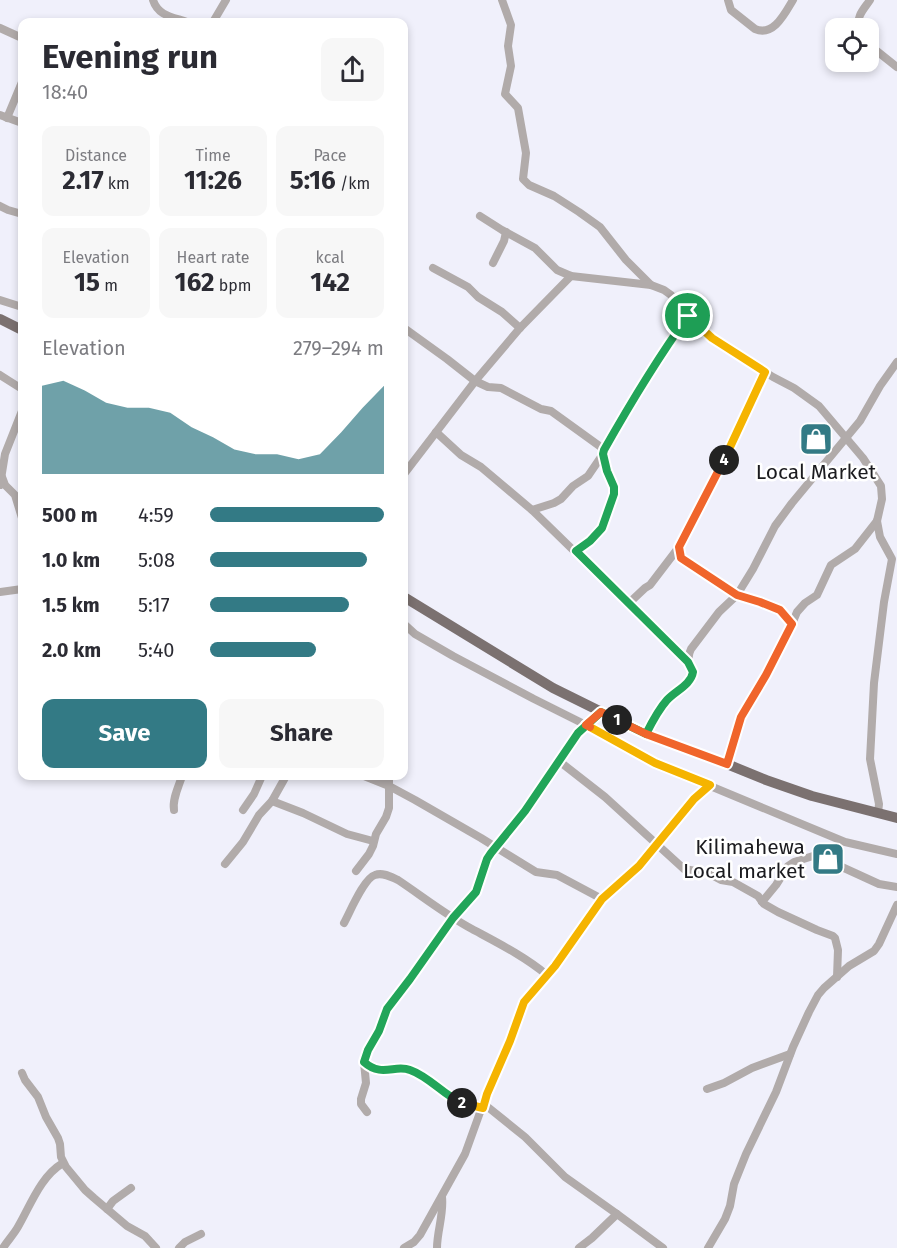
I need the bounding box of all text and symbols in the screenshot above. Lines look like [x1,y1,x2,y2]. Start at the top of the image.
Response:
map controls [825,18,879,72]
button: locate [825,18,879,72]
text: Evening run [42,37,218,77]
button: share [321,38,384,101]
text: 18:40 [42,80,88,104]
text: Distance [65,146,127,165]
text: Time [195,146,231,165]
text: Pace [313,146,347,165]
text: 2.17 [62,165,104,196]
text: 11:26 [184,165,242,196]
text: 5:16 [290,165,336,196]
text: km [104,174,130,193]
text: /km [336,174,370,193]
text: Elevation [62,248,130,267]
text: Heart rate [177,248,249,267]
text: kcal [316,248,344,267]
text: 15 [74,267,100,298]
text: 162 [175,267,214,298]
text: 142 [310,267,350,298]
text: m [100,276,118,295]
text: bpm [214,276,251,295]
pin [662,290,713,341]
icon: arrive [671,299,704,332]
text: Elevation [42,336,126,360]
text: 279–294 m [293,336,384,360]
shop icon: Local Market [798,421,834,457]
pin: 4 [709,445,739,475]
text: 4 [719,450,729,469]
place label: Local Market [756,459,877,485]
text: 500 m [42,503,98,527]
text: 4:59 [138,503,174,527]
text: 1.0 km [42,548,100,572]
text: 5:08 [138,548,175,572]
text: 1.5 km [42,593,100,617]
text: 5:17 [138,593,170,617]
text: 2.0 km [42,638,101,662]
text: 5:40 [138,638,175,662]
button: Save [42,699,207,768]
button: Share [219,699,384,768]
pin: 1 [602,705,632,735]
text: 1 [613,710,621,729]
place label: Kilimahewa Local market [683,834,805,884]
shop icon: Kilimahewa Local market [810,841,846,877]
pin: 2 [447,1088,477,1118]
text: 2 [458,1093,466,1112]

